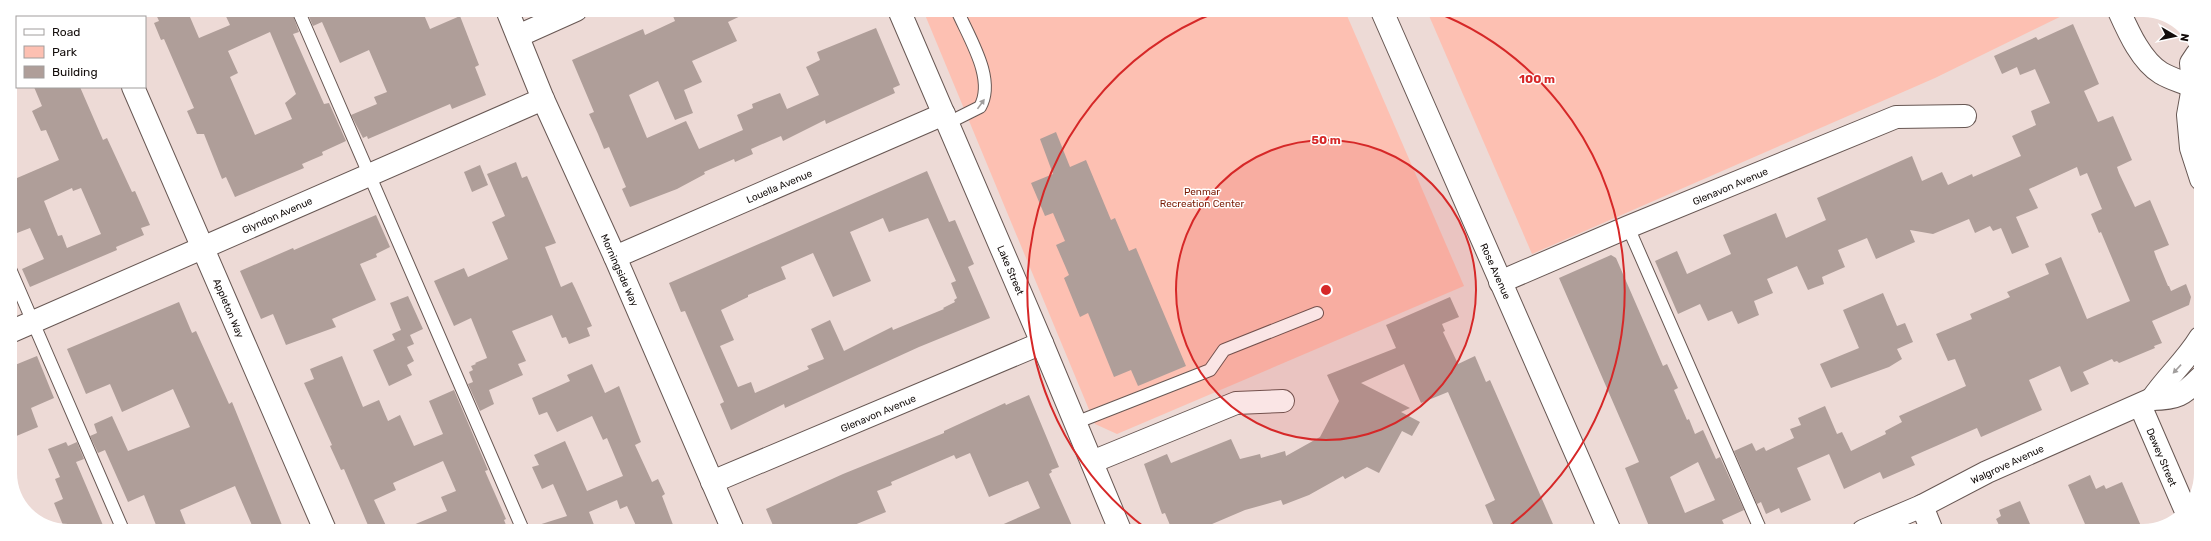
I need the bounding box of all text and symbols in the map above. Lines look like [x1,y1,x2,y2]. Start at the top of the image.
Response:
legend [16,16,146,88]
north arrow [2155,16,2195,56]
text: Road [52,25,80,39]
text: N [2177,33,2191,42]
text: Park [52,45,78,59]
text: Building [52,65,98,79]
text: 100 m [1519,72,1555,86]
one-way arrow [976,99,985,110]
text: 50 m [1311,133,1341,147]
street label: Glenavon Avenue [1691,165,1770,208]
street label: Louella Avenue [745,167,815,206]
park label: Penmar Recreation Center [1160,186,1244,210]
street label: Glyndon Avenue [240,195,315,237]
street label: Morningside Way [598,232,641,309]
street label: Rose Avenue [1477,241,1513,302]
street label: Lake Street [994,244,1026,297]
street label: Appleton Way [210,277,246,340]
centre of rings [1319,283,1333,297]
one-way arrow [2172,364,2181,374]
street label: Glenavon Avenue [839,392,918,435]
street label: Dewey Street [2143,426,2179,488]
street label: Walgrove Avenue [1969,443,2046,487]

